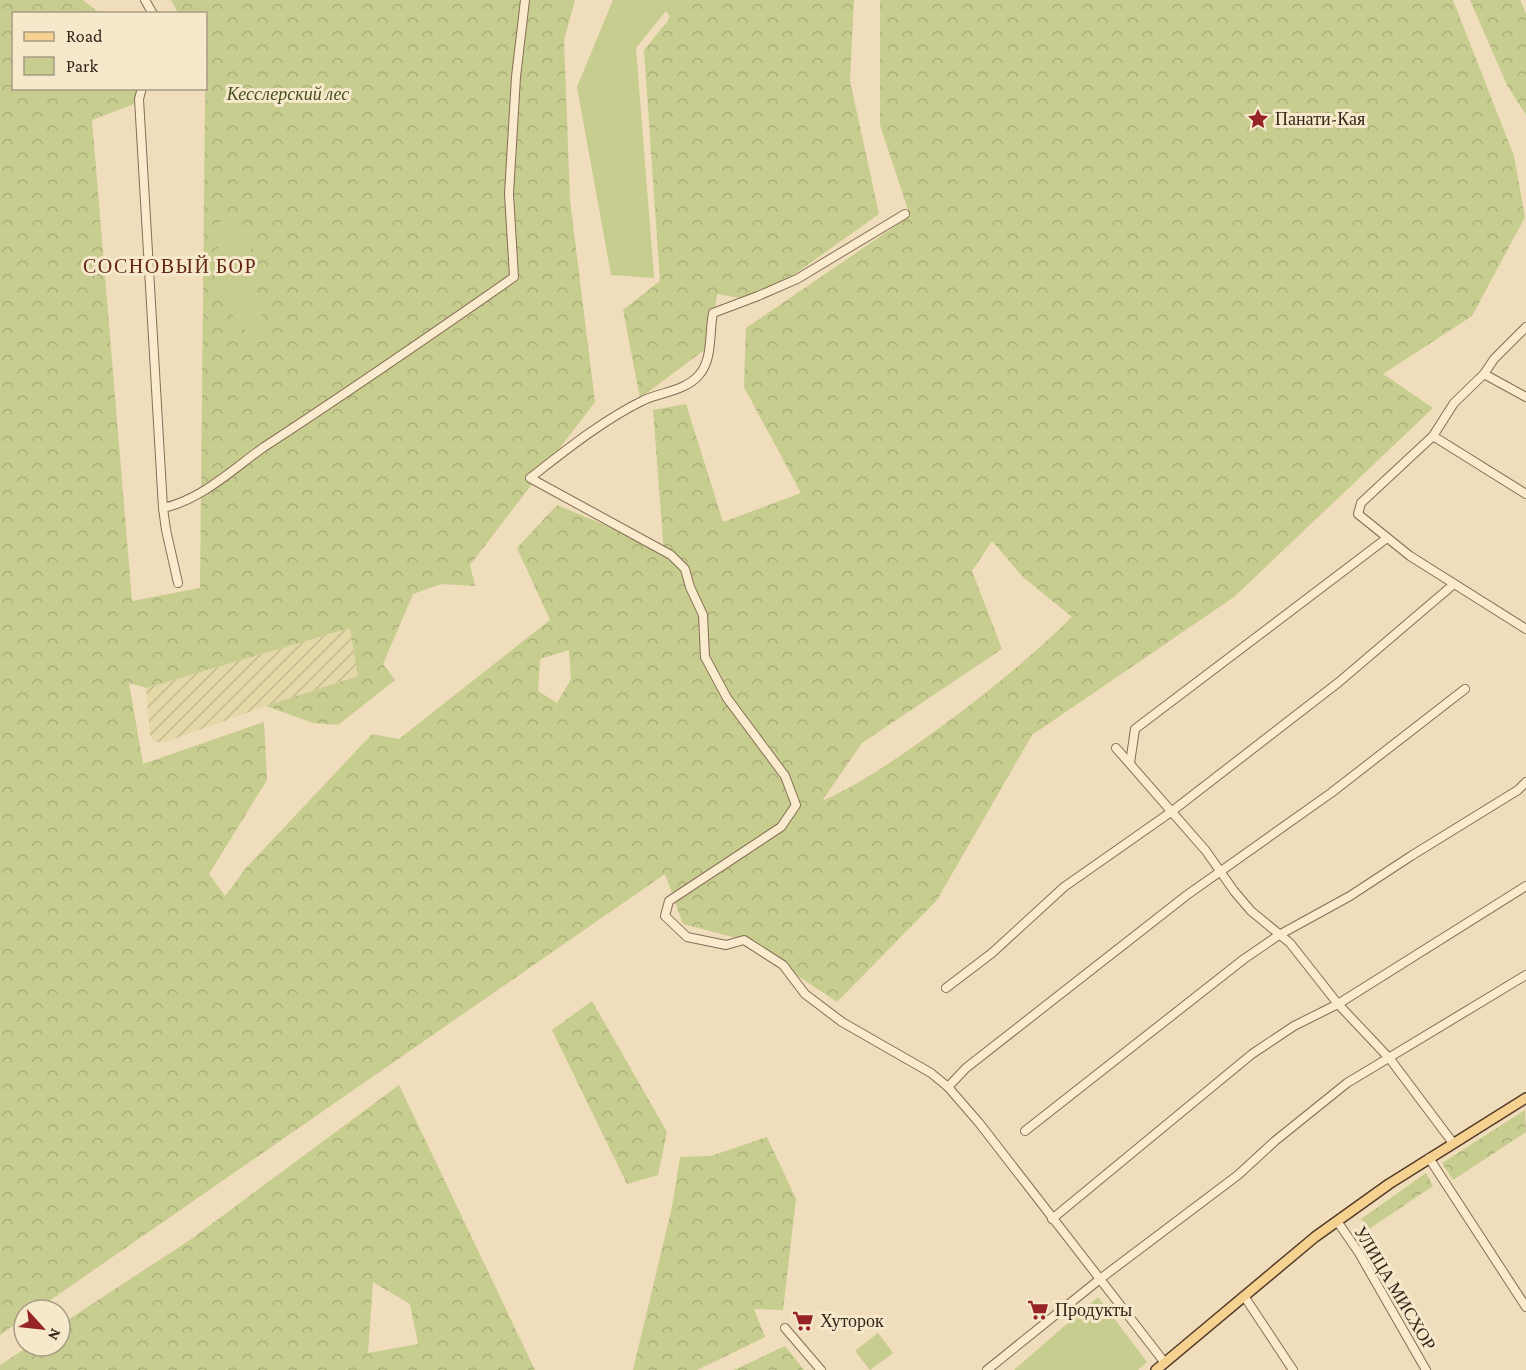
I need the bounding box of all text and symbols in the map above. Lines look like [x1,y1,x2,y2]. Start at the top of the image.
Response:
legend [12,12,207,90]
text: Road [66,26,103,46]
text: Park [66,56,98,76]
park label: Кесслерский лес [226,84,349,104]
place icon: Панати-Кая [1246,107,1270,131]
place label: Панати-Кая [1275,109,1365,129]
district label: СОСНОВЫЙ БОР [83,255,257,277]
street label: УЛИЦА МИСХОР [1350,1222,1440,1354]
north arrow [12,1298,72,1358]
supermarket icon: Продукты [1026,1298,1050,1322]
place label: Продукты [1055,1300,1132,1320]
supermarket icon: Хуторок [791,1309,815,1333]
place label: Хуторок [820,1311,884,1331]
text: N [45,1326,65,1343]

